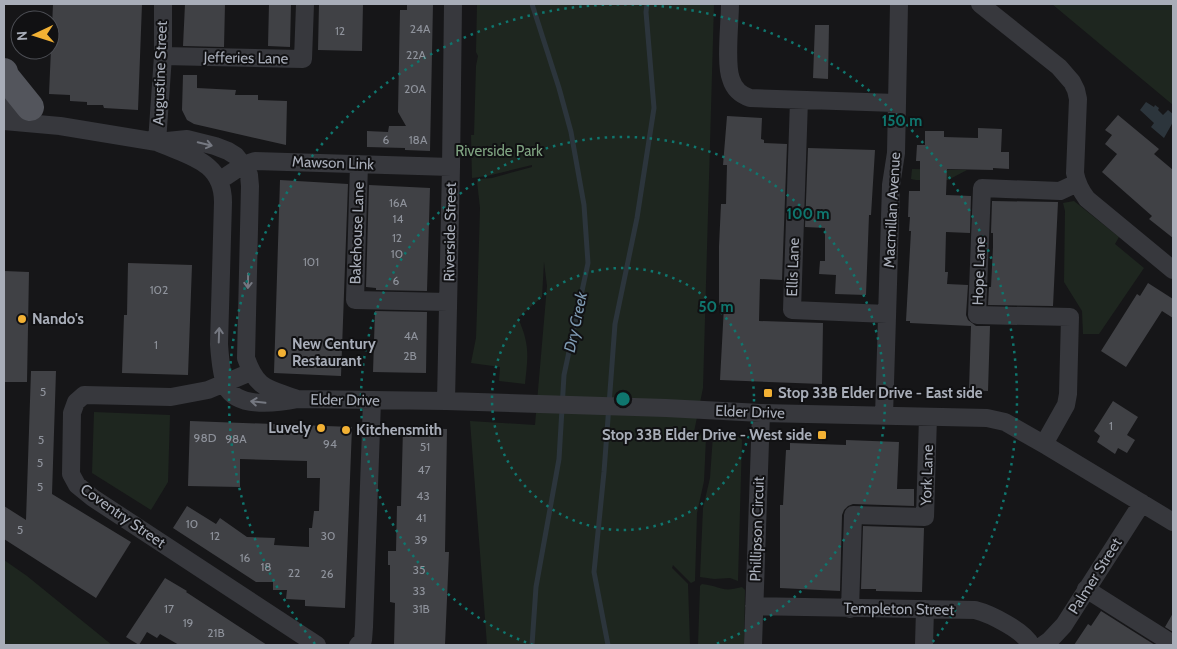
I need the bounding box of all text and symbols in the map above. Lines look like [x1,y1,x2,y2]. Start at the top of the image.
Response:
north arrow [10,10,60,60]
street label: Augustine Street [149,20,171,126]
house number: 24A [410,21,431,36]
house number: 12 [335,23,345,38]
text: N [13,30,31,41]
house number: 22A [406,47,427,62]
street label: Jefferies Lane [202,48,289,68]
house number: 20A [404,81,427,96]
text: 150 m [882,112,922,130]
house number: 6 [383,132,390,147]
house number: 18A [409,132,428,147]
one-way arrow [197,140,213,149]
park label: Riverside Park [455,142,543,160]
street label: Macmillan Avenue [880,151,904,268]
street label: Mawson Link [292,153,375,173]
street label: Bakehouse Lane [346,181,368,285]
street label: Riverside Street [440,182,460,282]
house number: 16A [389,195,408,210]
text: 100 m [786,205,830,223]
house number: 14 [393,211,403,226]
house number: 12 [392,230,402,245]
street label: Hope Lane [969,236,989,306]
street label: Ellis Lane [783,237,803,297]
house number: 10 [391,246,403,261]
house number: 101 [303,254,319,269]
one-way arrow [243,273,253,289]
house number: 6 [393,273,400,288]
house number: 102 [150,282,168,297]
water label: Dry Creek [560,289,591,354]
text: 50 m [698,298,734,316]
place label: Nando's [32,310,84,328]
marker: Nando's [16,313,28,325]
one-way arrow [214,328,224,344]
house number: 4A [404,328,419,343]
place label: New Century Restaurant [292,335,377,370]
house number: 1 [154,337,158,352]
marker: New Century Restaurant [276,347,288,359]
house number: 2B [403,348,417,363]
house number: 5 [40,384,46,399]
place label: Stop 33B Elder Drive - East side [778,384,983,402]
marker: Stop 33B Elder Drive - East side [762,387,774,399]
street label: Elder Drive [310,390,380,410]
centre of rings [614,390,632,408]
one-way arrow [250,397,266,407]
street label: Elder Drive [715,402,785,422]
house number: 1 [1109,418,1113,433]
place label: Luvely [268,419,312,437]
place label: Kitchensmith [356,421,442,439]
marker: Luvely [315,422,327,434]
marker: Kitchensmith [340,424,352,436]
place label: Stop 33B Elder Drive - West side [602,426,812,444]
marker: Stop 33B Elder Drive - West side [816,429,828,441]
house number: 98D [194,430,217,445]
house number: 98A [225,431,247,446]
house number: 5 [38,432,44,447]
house number: 94 [323,436,337,451]
house number: 51 [420,439,430,454]
street label: York Lane [917,444,937,507]
house number: 5 [37,455,43,470]
house number: 47 [418,462,430,477]
street label: Phillipson Circuit [746,476,768,582]
house number: 5 [37,479,43,494]
street label: Coventry Street [77,480,169,552]
house number: 43 [416,488,430,503]
house number: 41 [416,510,426,525]
house number: 10 [186,516,198,531]
house number: 5 [17,522,23,537]
house number: 12 [210,528,220,543]
house number: 30 [321,528,335,543]
house number: 39 [414,532,428,547]
street label: Palmer Street [1064,535,1126,617]
house number: 16 [240,550,251,565]
house number: 18 [260,559,272,574]
house number: 35 [413,562,425,577]
house number: 22 [288,565,300,580]
house number: 26 [320,566,334,581]
house number: 33 [413,583,425,598]
street label: Templeton Street [843,599,955,619]
house number: 17 [164,601,174,616]
house number: 31B [412,601,430,616]
house number: 19 [183,615,194,630]
house number: 21B [207,625,225,640]

